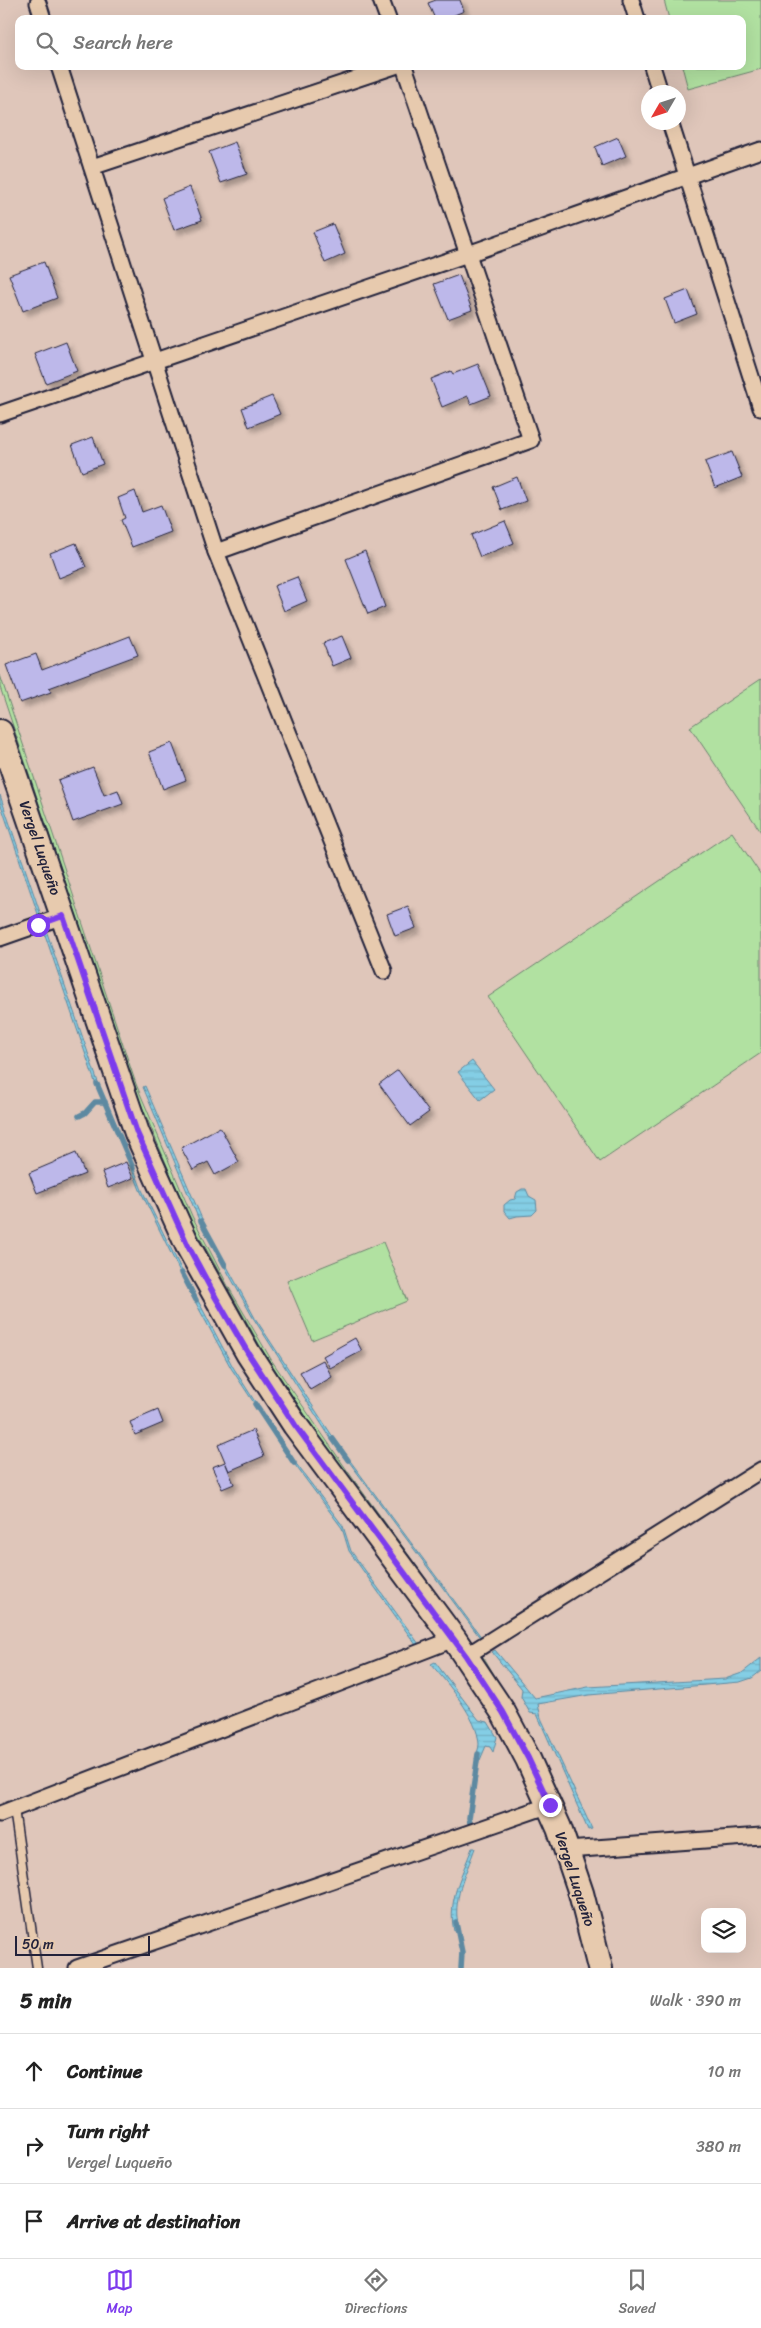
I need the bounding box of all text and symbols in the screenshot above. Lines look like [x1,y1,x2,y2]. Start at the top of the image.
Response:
search box [15,15,746,70]
text: Search here [73,26,173,59]
icon: search [33,29,61,57]
north arrow [641,85,686,130]
street label: Vergel Luqueño [12,797,69,899]
route start [27,914,50,937]
route end [539,1794,562,1817]
street label: Vergel Luqueño [547,1828,603,1930]
map controls [701,1908,746,1953]
button: layers [701,1908,746,1953]
text: 50 m [22,1932,54,1957]
scale bar [15,1933,150,1956]
text: 5 min [20,1982,72,2020]
text: Walk · 390 m [650,1986,741,2015]
text: Continue [67,2055,143,2088]
icon: ahead [20,2057,48,2085]
text: 10 m [708,2057,741,2086]
text: Turn right [67,2115,149,2148]
icon: right [20,2132,48,2160]
text: 380 m [696,2132,741,2161]
text: Vergel Luqueño [67,2148,172,2177]
text: Arrive at destination [67,2205,240,2238]
icon: arrive [20,2207,48,2235]
tab: Map [106,2266,134,2321]
tab: Directions [345,2266,407,2321]
tab: Saved [619,2266,655,2321]

